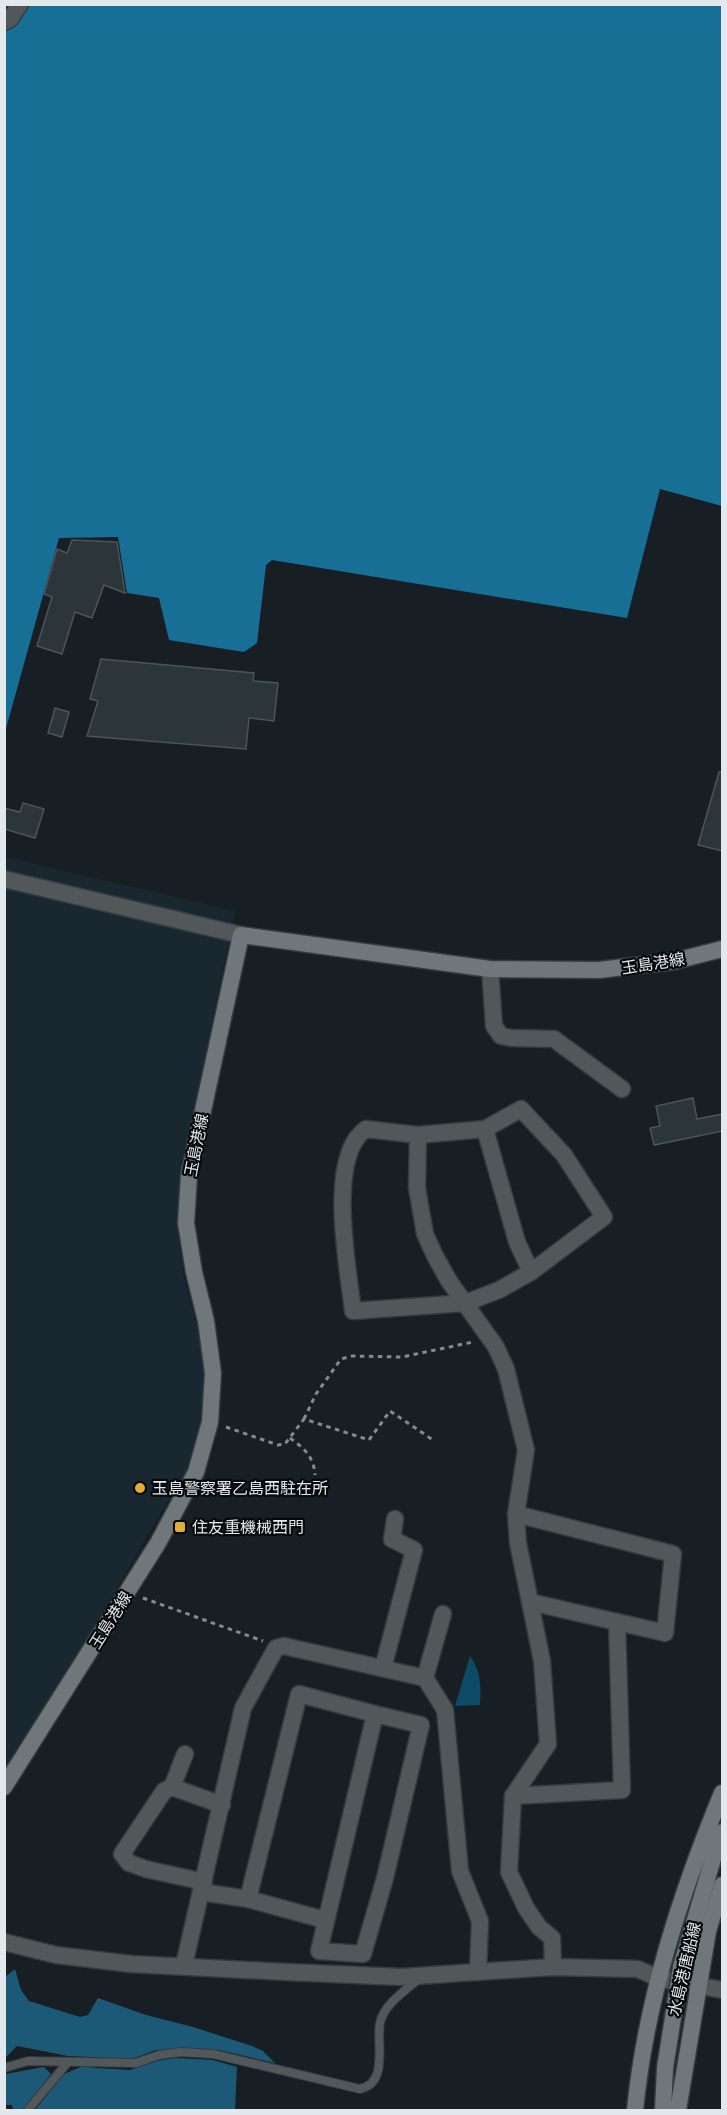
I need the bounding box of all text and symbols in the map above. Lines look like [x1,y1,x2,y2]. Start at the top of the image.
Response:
street label: 玉島港線 [620,950,686,979]
street label: 玉島港線 [182,1112,213,1179]
place label: 玉島警察署乙島西駐在所 [152,1480,328,1499]
marker: 玉島警察署乙島西駐在所 [133,1481,147,1495]
place label: 住友重機械西門 [192,1519,304,1538]
marker: 住友重機械西門 [173,1520,187,1534]
street label: 玉島港線 [86,1589,136,1653]
street label: 水島港唐船線 [665,1920,706,2018]

